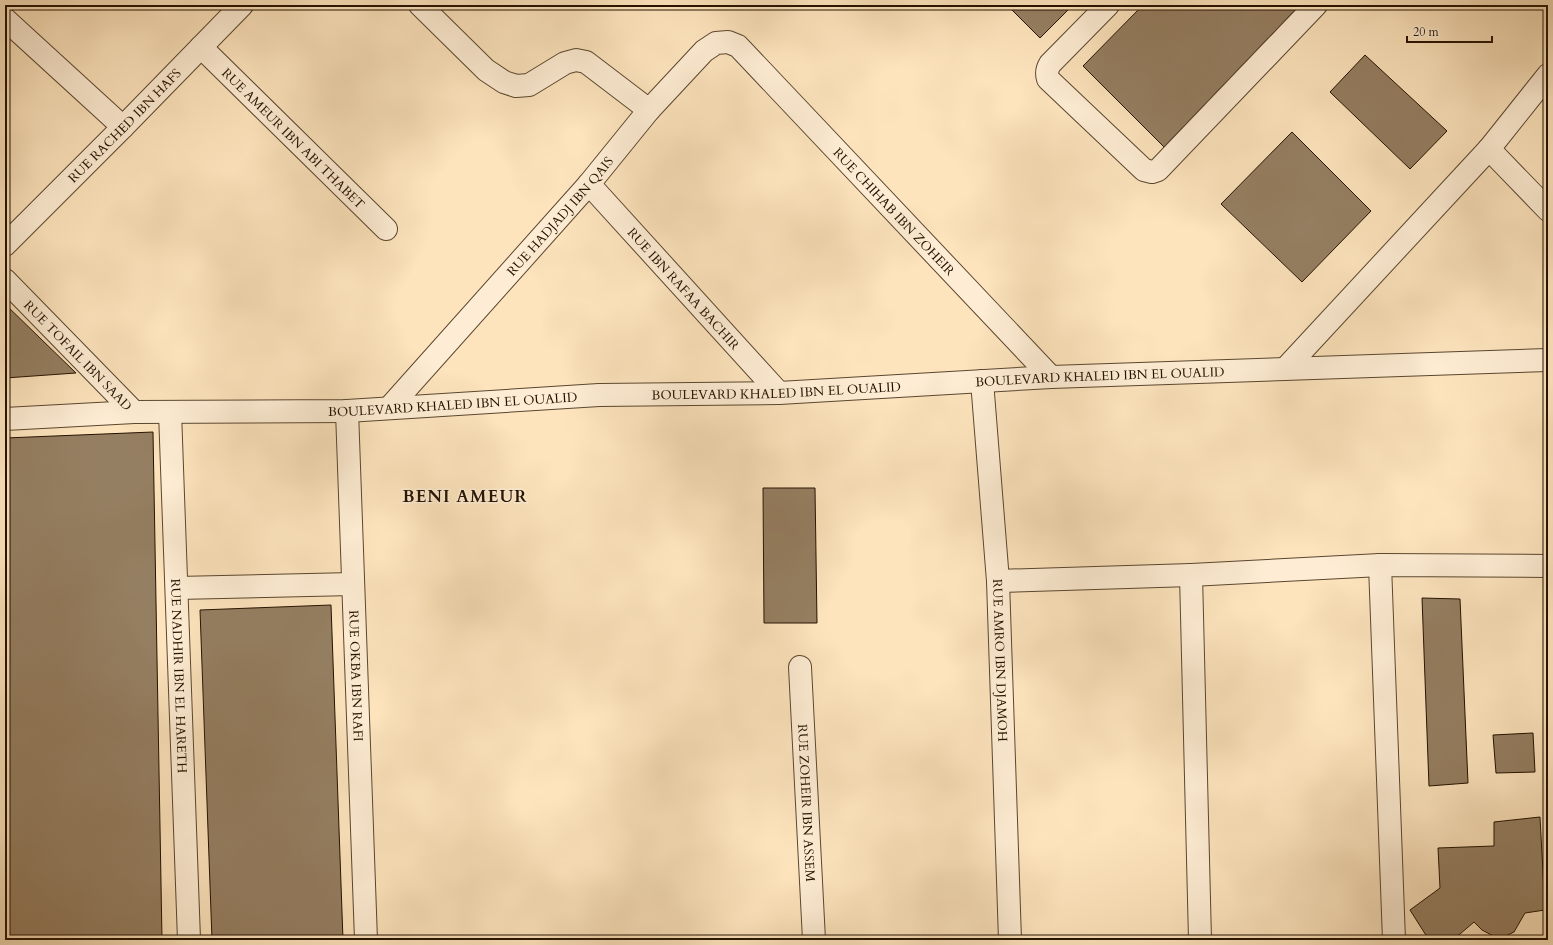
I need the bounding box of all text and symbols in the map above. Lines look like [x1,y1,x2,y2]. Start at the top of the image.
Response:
scale bar [1407,18,1492,44]
text: 20 m [1413,24,1440,40]
street label: RUE AMEUR IBN ABI THABET [218,64,369,214]
street label: RUE RACHED IBN HAFS [64,65,186,187]
street label: RUE CHIHAB IBN ZOHEIR [829,144,958,280]
street label: RUE HADJADJ IBN QAIS [503,153,618,280]
street label: RUE IBN RAFAA BACHIR [623,224,743,354]
street label: RUE TOFAIL IBN SAAD [20,297,136,415]
street label: BOULEVARD KHALED IBN EL OUALID [975,363,1225,391]
street label: BOULEVARD KHALED IBN EL OUALID [651,378,901,404]
street label: BOULEVARD KHALED IBN EL OUALID [328,388,578,421]
district label: BENI AMEUR [402,485,528,508]
street label: RUE NADHIR IBN EL HARETH [166,578,191,774]
street label: RUE AMRO IBN DJAMOH [988,579,1011,742]
street label: RUE OKBA IBN RAFI [344,610,367,742]
street label: RUE ZOHEIR IBN ASSEM [793,724,819,882]

